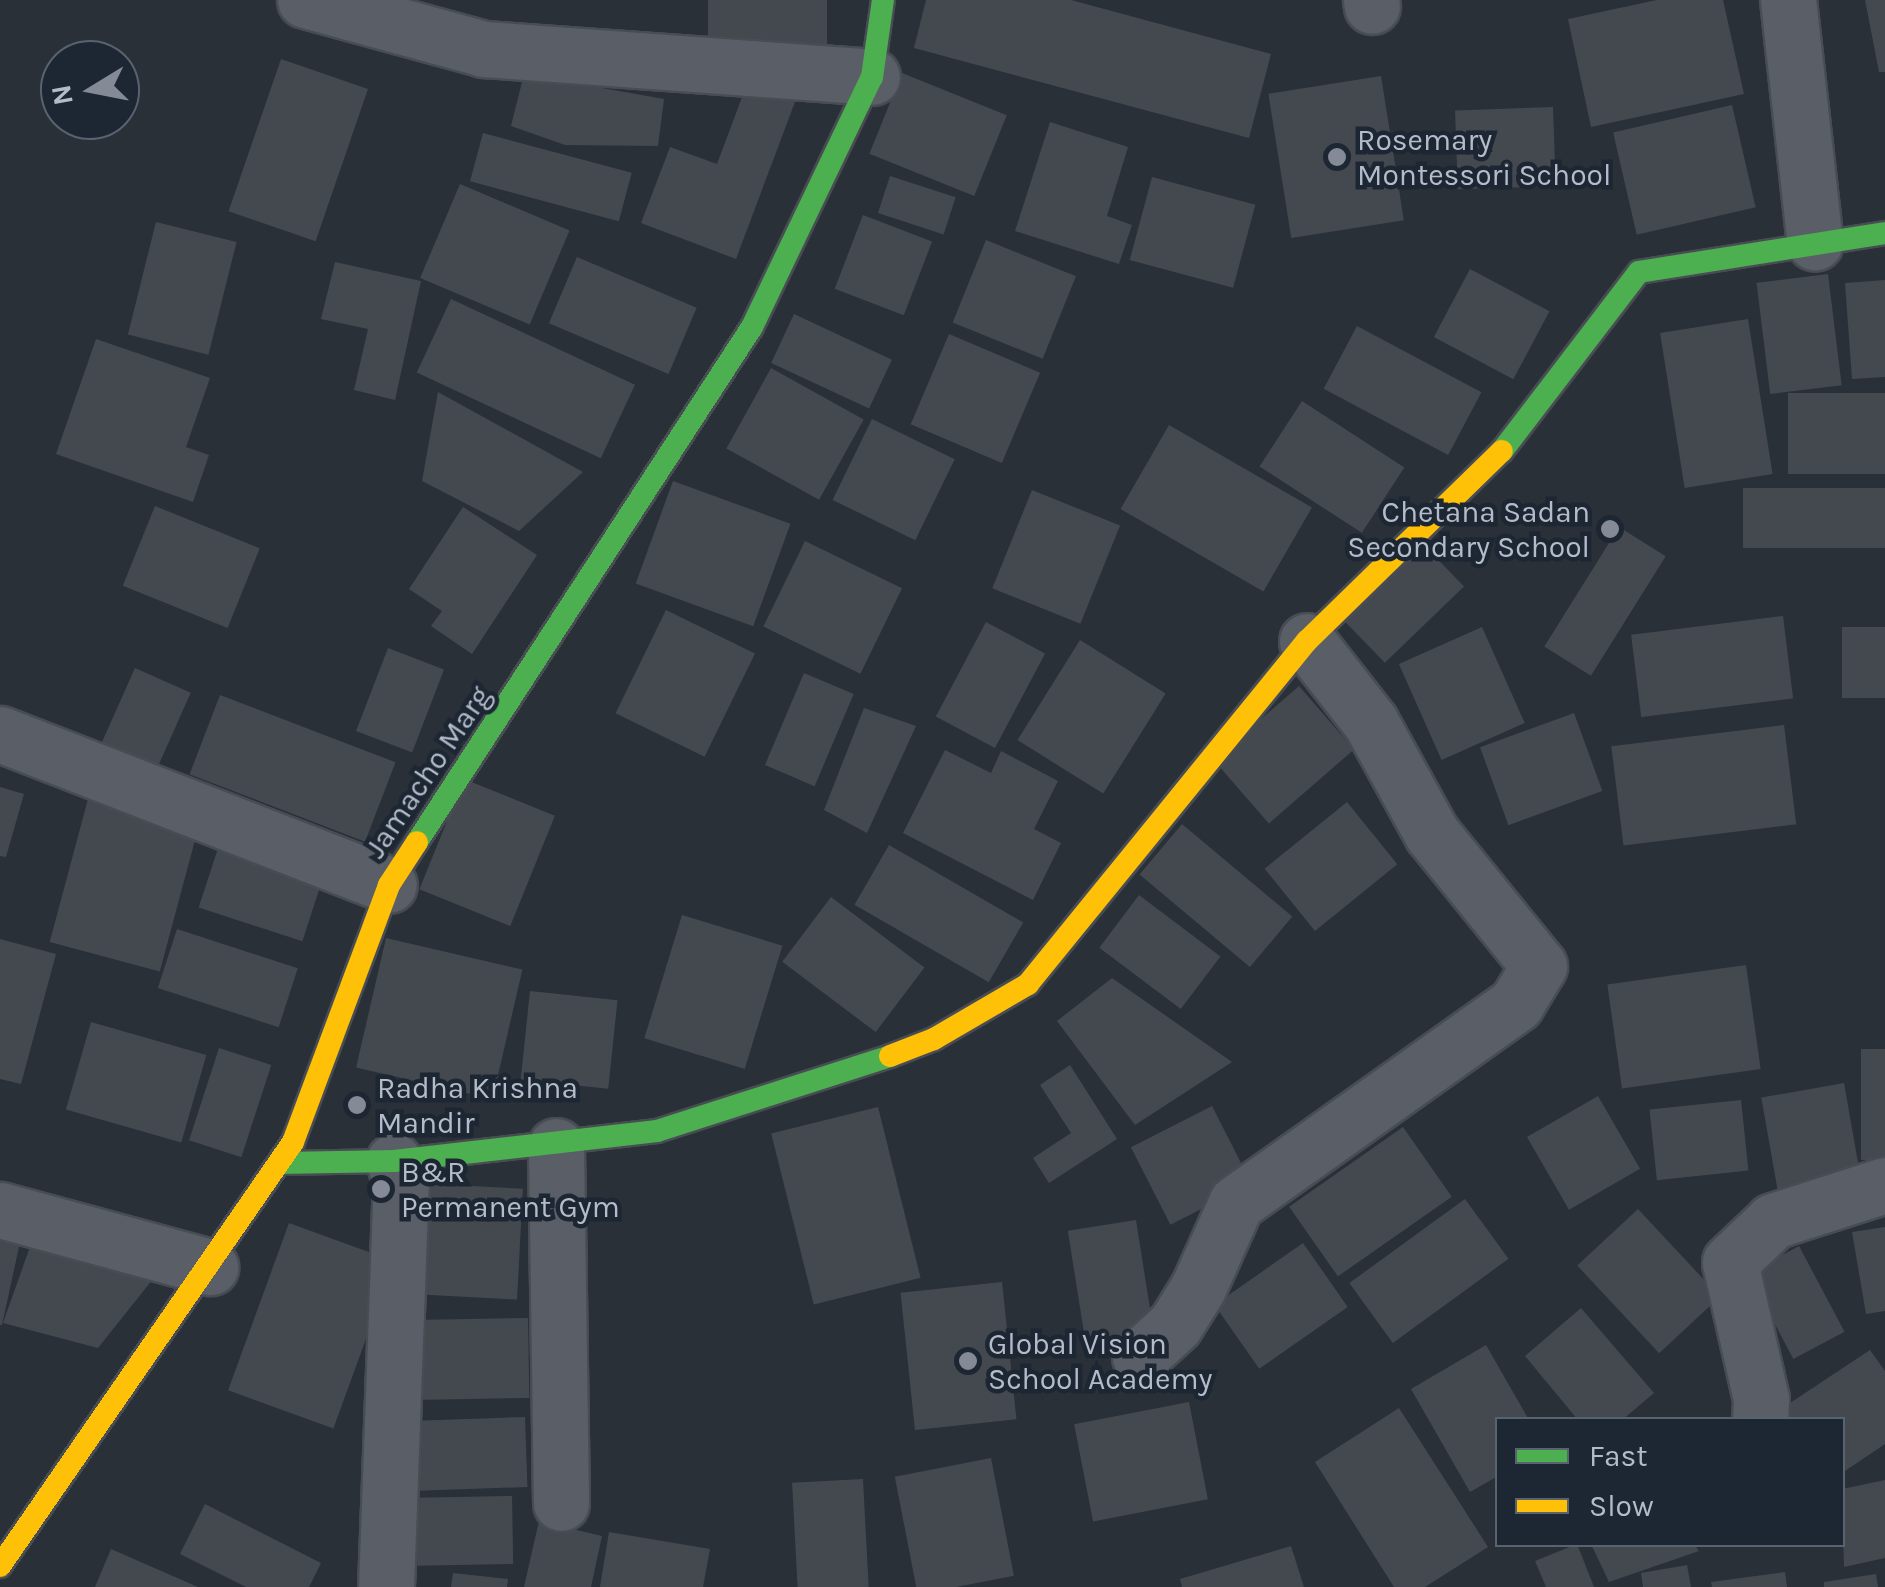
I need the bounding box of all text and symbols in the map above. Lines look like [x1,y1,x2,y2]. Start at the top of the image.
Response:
north arrow [40,40,140,140]
text: N [44,82,80,108]
place label: Rosemary Montessori School [1357,122,1611,192]
marker: Rosemary Montessori School [1326,146,1348,168]
place label: Chetana Sadan Secondary School [1347,494,1590,564]
marker: Chetana Sadan Secondary School [1599,518,1621,540]
street label: Jamacho Marg [357,679,499,865]
place label: Radha Krishna Mandir [377,1070,578,1140]
marker: Radha Krishna Mandir [346,1094,368,1116]
place label: B&R Permanent Gym [401,1154,620,1224]
marker: B&R Permanent Gym [370,1178,392,1200]
place label: Global Vision School Academy [988,1326,1212,1396]
marker: Global Vision School Academy [957,1350,979,1372]
legend [1495,1417,1845,1547]
text: Fast [1589,1438,1648,1474]
text: Slow [1589,1488,1654,1524]

